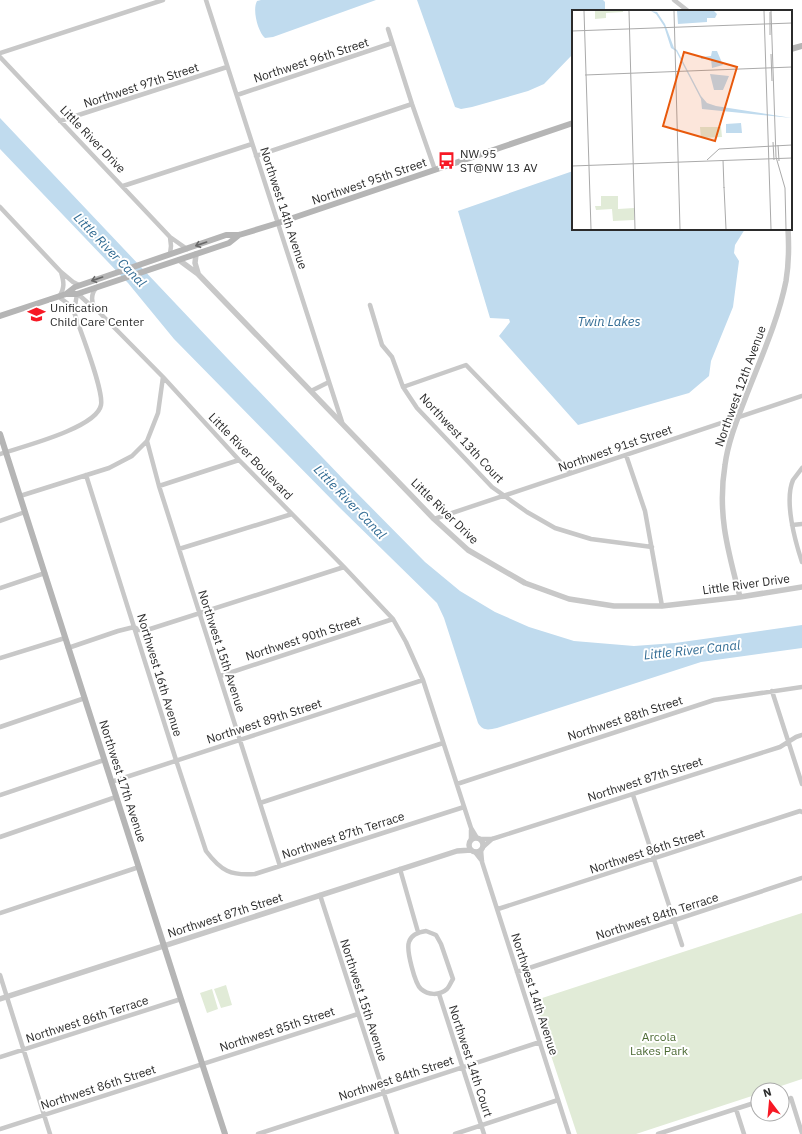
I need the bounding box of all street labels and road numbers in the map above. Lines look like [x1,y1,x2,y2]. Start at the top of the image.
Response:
street label: Northwest 96th Street [251,34,371,86]
street label: Northwest 97th Street [81,59,201,111]
street label: Little River Drive [57,102,129,176]
street label: Northwest 14th Avenue [257,145,311,271]
street label: Northwest 95th Street [310,154,428,208]
street label: Northwest 12th Avenue [711,323,769,448]
street label: Northwest 13th Court [417,390,507,486]
street label: Little River Boulevard [206,409,296,503]
street label: Northwest 91st Street [556,421,674,475]
street label: Little River Drive [408,475,482,547]
street label: Little River Drive [701,570,791,598]
street label: Northwest 15th Avenue [195,588,249,714]
street label: Northwest 16th Avenue [134,612,186,739]
street label: Northwest 90th Street [243,612,363,664]
street label: Northwest 88th Street [565,692,685,744]
street label: Northwest 89th Street [204,695,324,747]
street label: Northwest 17th Avenue [96,718,150,844]
street label: Northwest 87th Street [585,753,705,805]
street label: Northwest 87th Terrace [280,808,406,862]
street label: Northwest 86th Street [587,825,707,877]
street label: Northwest 87th Street [165,889,285,941]
street label: Northwest 84th Terrace [594,889,720,943]
street label: Northwest 14th Avenue [508,931,562,1057]
street label: Northwest 15th Avenue [337,937,391,1063]
street label: Northwest 86th Terrace [24,992,150,1046]
street label: Northwest 85th Street [217,1003,337,1055]
street label: Northwest 14th Court [446,1003,496,1119]
street label: Northwest 84th Street [336,1052,456,1104]
street label: Northwest 86th Street [38,1061,158,1113]

